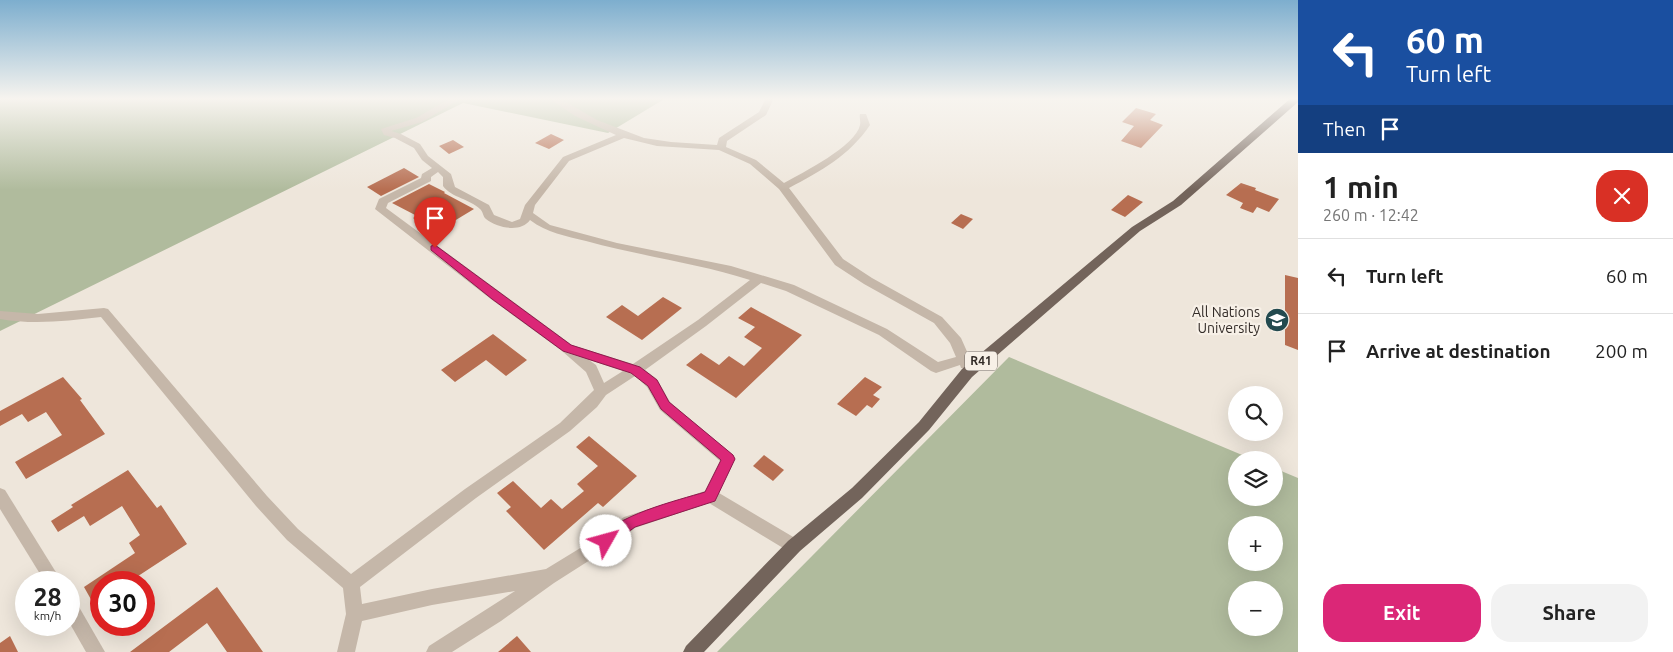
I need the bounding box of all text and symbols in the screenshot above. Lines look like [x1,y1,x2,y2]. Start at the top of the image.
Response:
icon: left [1323,20,1388,85]
text: 60 m [1406,20,1484,60]
text: Turn left [1406,61,1491,86]
icon: arrive [1376,115,1404,143]
text: Then [1323,118,1366,140]
text: 1 min [1323,170,1399,204]
button: close [1596,170,1648,222]
pin [414,197,456,248]
icon: arrive [421,204,449,232]
text: 260 m · 12:42 [1323,206,1419,224]
icon: left [1323,262,1351,290]
text: Turn left [1366,265,1444,287]
text: 60 m [1606,265,1648,287]
place label: All Nations University [1192,304,1260,336]
school or university icon: All Nations University [1264,307,1290,333]
icon: arrive [1323,337,1351,365]
text: Arrive at destination [1366,340,1551,362]
text: 200 m [1595,340,1648,362]
road number: R41 [965,352,997,371]
map controls [1228,386,1283,636]
button: search [1228,386,1283,441]
button: layers [1228,451,1283,506]
position arrow [579,514,631,566]
button: + [1228,516,1283,571]
speed limit sign: 30 [90,571,155,636]
button: − [1228,581,1283,636]
text: 28 [33,583,62,611]
button: Exit [1323,584,1481,642]
button: Share [1491,584,1648,642]
text: km/h [34,609,61,622]

